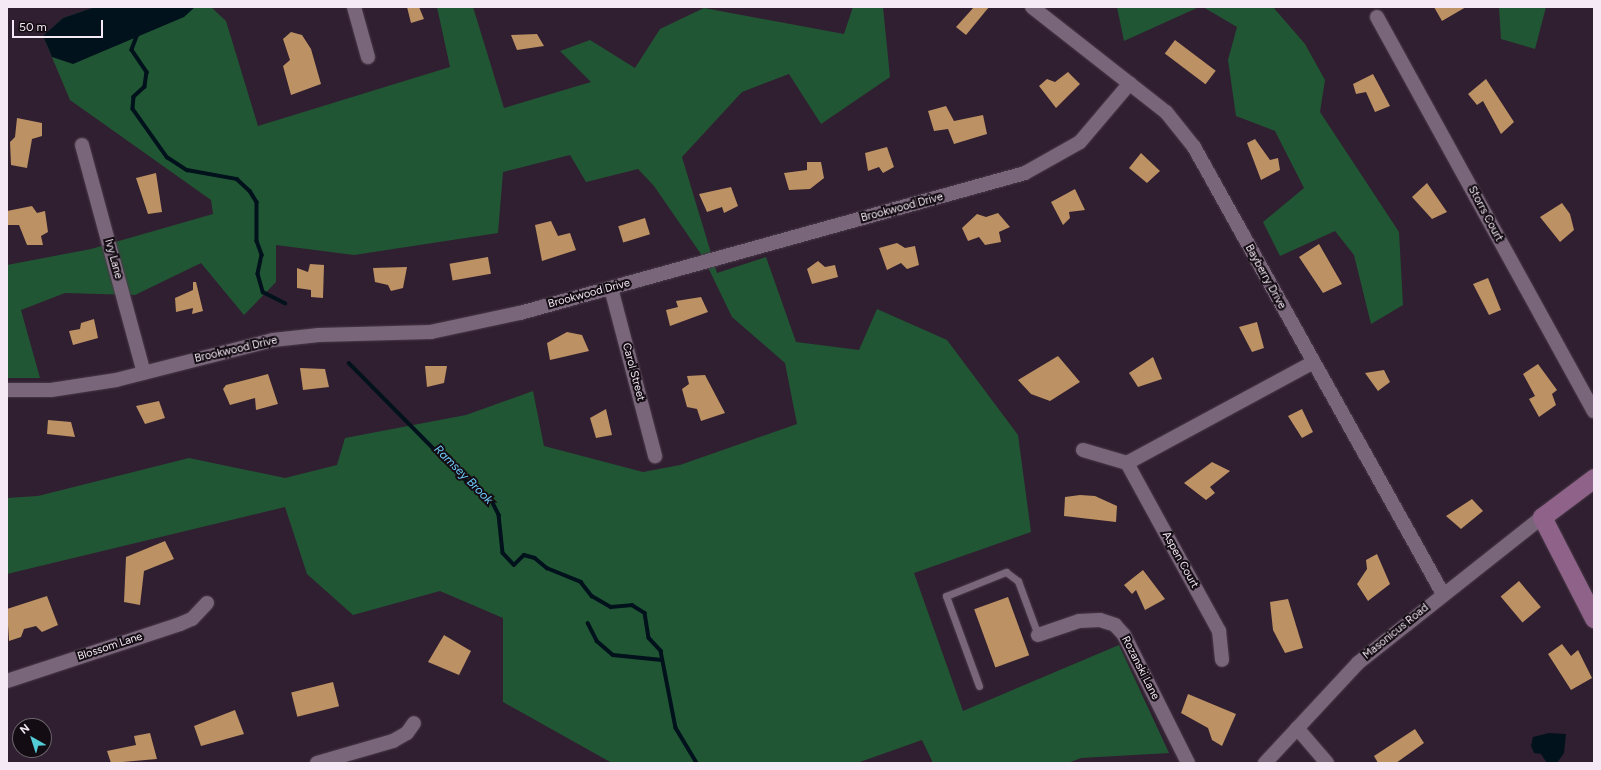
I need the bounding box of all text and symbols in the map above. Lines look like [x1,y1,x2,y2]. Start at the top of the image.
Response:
scale bar [14,12,105,38]
text: 50 m [19,20,47,34]
street label: Storrs Court [1465,184,1505,244]
street label: Brookwood Drive [860,191,944,225]
street label: Ivy Lane [101,238,125,280]
street label: Bayberry Drive [1242,242,1288,312]
street label: Brookwood Drive [547,277,631,311]
street label: Brookwood Drive [193,334,279,366]
street label: Carol Street [619,342,647,402]
water label: Ramsey Brook [431,443,495,507]
street label: Aspen Court [1159,530,1201,590]
street label: Masonicus Road [1361,602,1431,662]
street label: Blossom Lane [76,630,144,664]
street label: Rozanski Lane [1118,634,1162,702]
north arrow [12,718,52,758]
text: N [17,721,32,737]

